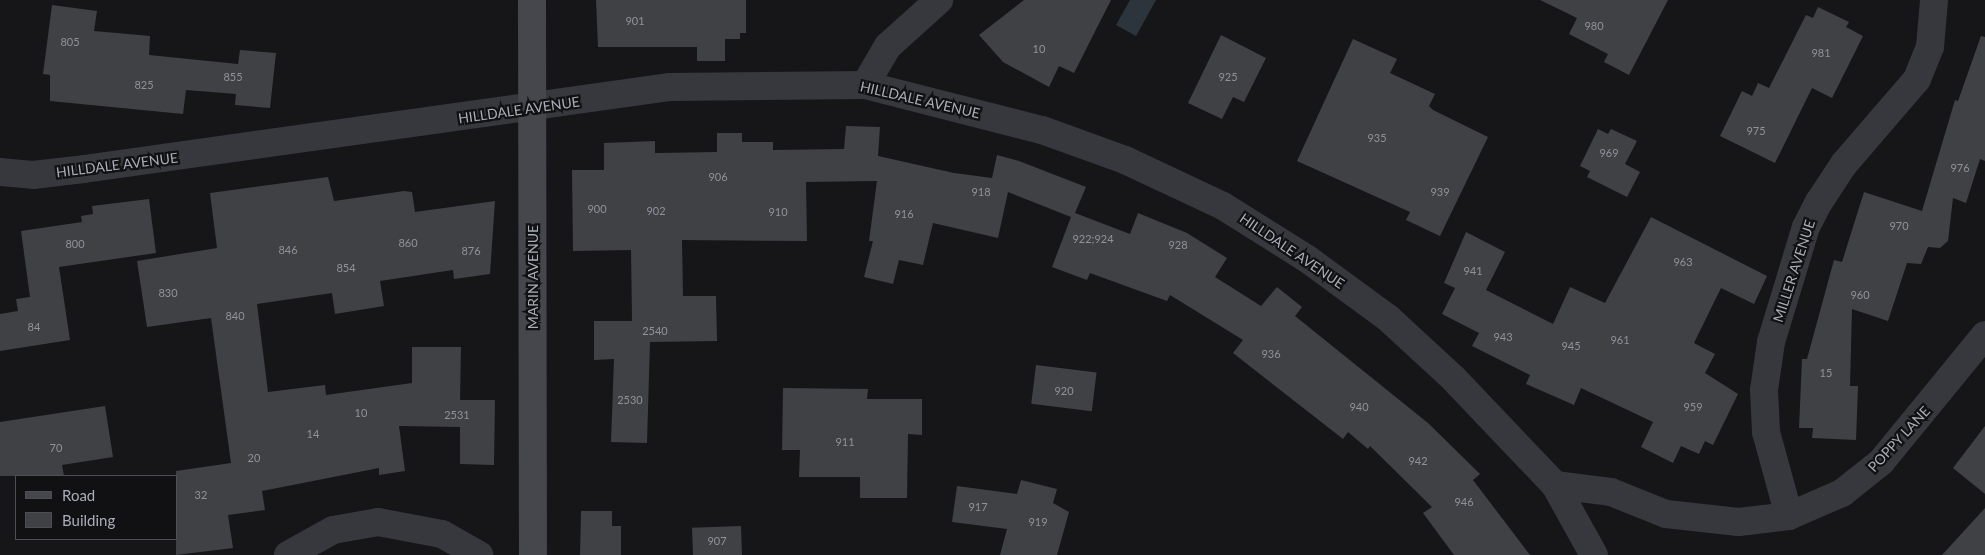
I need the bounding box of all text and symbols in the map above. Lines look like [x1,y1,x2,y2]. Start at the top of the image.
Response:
house number: 901 [625,14,645,28]
house number: 980 [1584,19,1604,33]
house number: 805 [60,35,80,49]
house number: 10 [1033,42,1045,56]
house number: 981 [1811,46,1831,60]
house number: 855 [223,70,243,84]
house number: 925 [1218,70,1238,84]
house number: 825 [134,78,154,92]
street label: HILLDALE AVENUE [858,78,982,122]
street label: HILLDALE AVENUE [457,93,581,127]
house number: 975 [1746,124,1766,138]
house number: 935 [1367,131,1387,145]
house number: 969 [1599,146,1619,160]
street label: HILLDALE AVENUE [55,149,179,181]
house number: 976 [1950,161,1970,175]
house number: 906 [708,170,728,184]
house number: 918 [971,185,991,199]
house number: 939 [1430,185,1450,199]
house number: 900 [587,202,607,216]
house number: 902 [646,204,666,218]
house number: 910 [768,205,788,219]
house number: 916 [894,207,914,221]
street label: HILLDALE AVENUE [1236,210,1348,292]
street label: MILLER AVENUE [1769,217,1819,325]
house number: 970 [1889,219,1909,233]
street label: MARIN AVENUE [525,225,541,329]
house number: 922;924 [1072,232,1114,246]
house number: 860 [398,236,418,250]
house number: 800 [65,237,85,251]
house number: 928 [1168,238,1188,252]
house number: 846 [278,243,298,257]
house number: 876 [461,244,481,258]
house number: 963 [1673,255,1693,269]
house number: 854 [336,261,356,275]
house number: 941 [1463,264,1483,278]
house number: 830 [158,286,178,300]
house number: 960 [1850,288,1870,302]
house number: 840 [225,309,245,323]
house number: 84 [28,320,40,334]
house number: 2540 [642,324,668,338]
house number: 943 [1493,330,1513,344]
house number: 961 [1610,333,1630,347]
house number: 945 [1561,339,1581,353]
house number: 936 [1261,347,1281,361]
house number: 15 [1820,366,1832,380]
house number: 920 [1054,384,1074,398]
house number: 2530 [617,393,643,407]
house number: 940 [1349,400,1369,414]
house number: 959 [1683,400,1703,414]
street label: POPPY LANE [1864,403,1934,475]
house number: 10 [355,406,367,420]
house number: 2531 [444,408,470,422]
house number: 14 [307,427,319,441]
house number: 911 [835,435,855,449]
house number: 70 [50,441,62,455]
house number: 20 [248,451,260,465]
house number: 942 [1408,454,1428,468]
legend [15,475,178,540]
text: Road [62,486,95,504]
house number: 32 [195,488,207,502]
house number: 946 [1454,495,1474,509]
house number: 917 [968,500,988,514]
text: Building [62,511,115,529]
house number: 919 [1028,515,1048,529]
house number: 907 [707,534,727,548]

